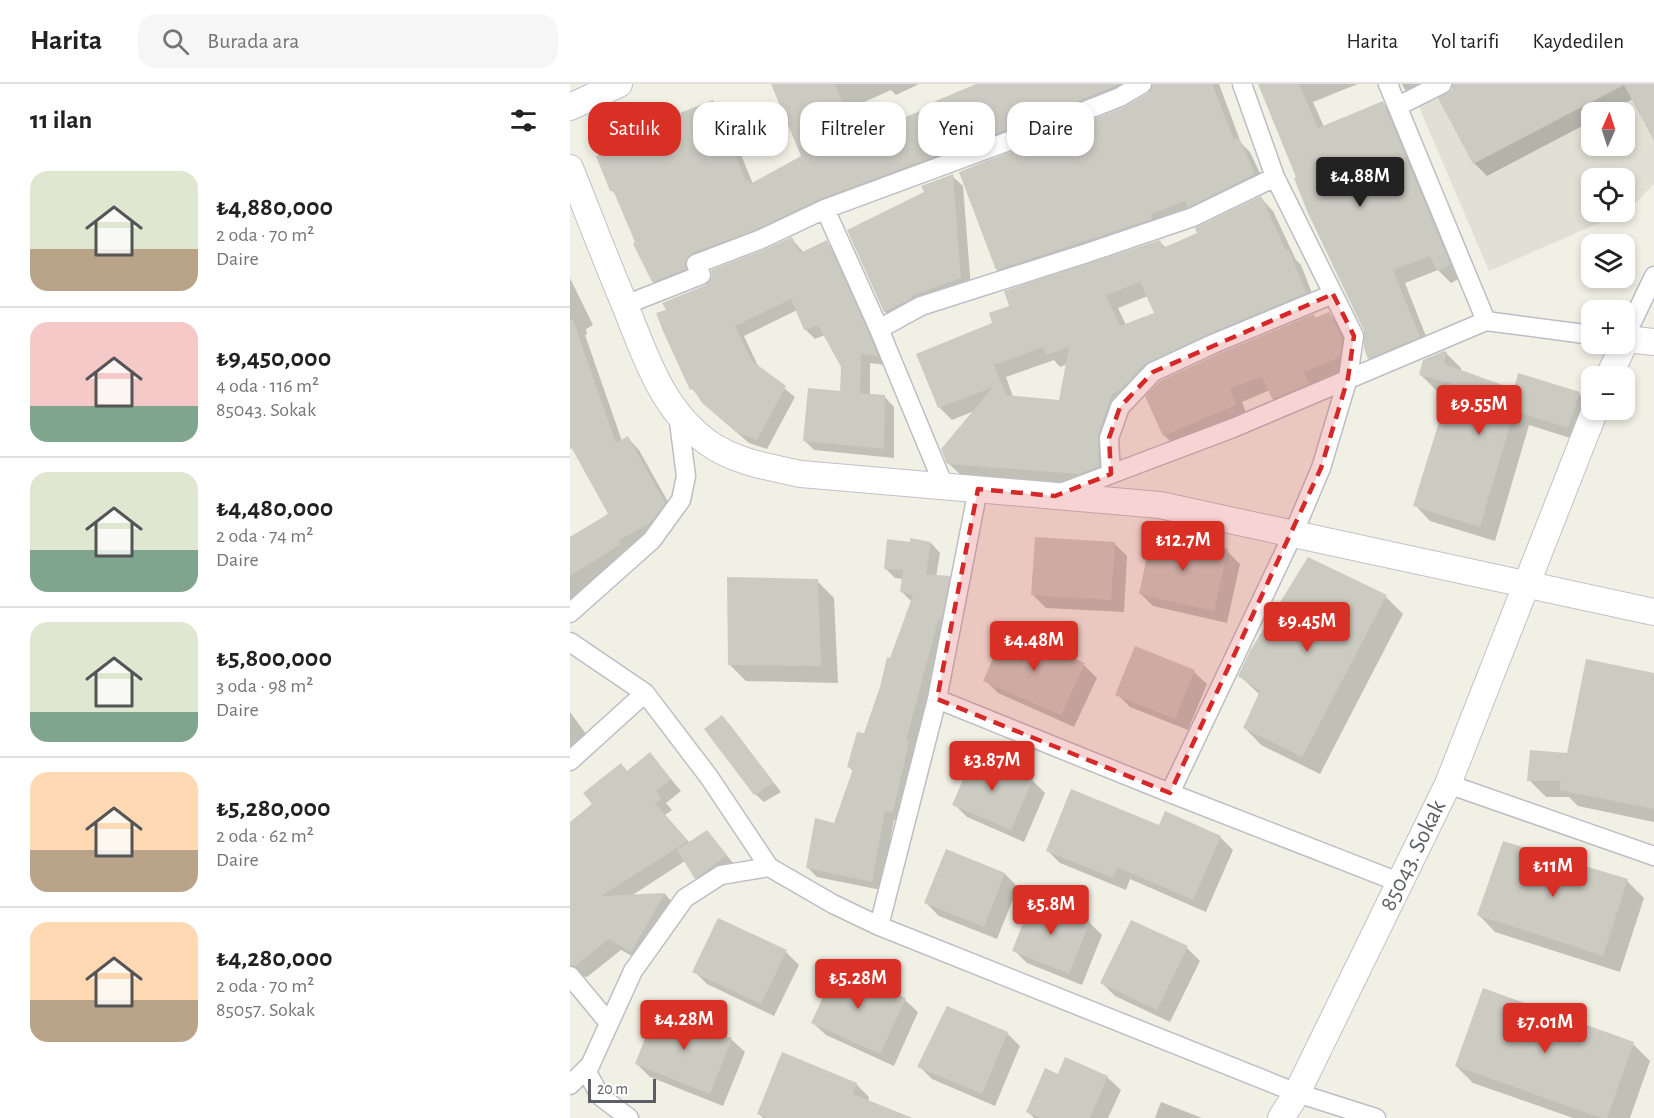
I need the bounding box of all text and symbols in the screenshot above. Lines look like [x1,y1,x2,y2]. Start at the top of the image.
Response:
search box [138,14,558,68]
icon: search [159,25,192,58]
text: Harita [30,27,102,55]
text: Burada ara [207,30,299,52]
text: Harita [1346,31,1398,52]
text: Yol tarifi [1431,31,1499,52]
text: Kaydedilen [1532,31,1624,52]
chip: Satılık [588,102,681,156]
chip: Kiralık [693,102,788,156]
chip: Filtreler [800,102,906,156]
chip: Yeni [918,102,995,156]
chip: Daire [1007,102,1094,156]
north arrow [1581,102,1635,156]
map controls [1581,102,1635,420]
icon: filters [507,104,540,137]
text: 11 ilan [30,107,92,133]
pin: ₺4.88M [1311,157,1409,208]
text: ₺4.88M [1330,166,1390,186]
button: locate [1581,168,1635,222]
text: ₺4,880,000 [216,194,333,220]
icon: home [78,195,150,267]
text: 2 oda · 70 m² [216,225,314,245]
button: layers [1581,234,1635,288]
text: Daire [216,249,259,269]
button: + [1581,300,1635,354]
text: ₺9,450,000 [216,345,331,371]
icon: home [78,346,150,418]
button: − [1581,366,1635,420]
text: 4 oda · 116 m² [216,376,319,396]
pin: ₺9.55M [1430,385,1528,436]
text: ₺9.55M [1451,394,1507,414]
text: 85043. Sokak [216,400,316,420]
text: ₺4,480,000 [216,495,333,521]
icon: home [78,496,150,568]
pin: ₺12.7M [1134,521,1232,572]
text: 2 oda · 74 m² [216,526,313,546]
text: ₺12.7M [1155,530,1211,550]
text: Daire [216,550,259,570]
pin: ₺9.45M [1258,602,1356,653]
text: ₺9.45M [1278,611,1336,631]
pin: ₺4.48M [985,621,1083,672]
text: ₺4.48M [1004,630,1064,650]
text: ₺5,800,000 [216,645,332,671]
icon: home [78,646,150,718]
text: 3 oda · 98 m² [216,676,313,696]
text: Daire [216,700,259,720]
pin: ₺3.87M [943,741,1041,792]
text: ₺3.87M [963,750,1021,770]
text: ₺5,280,000 [216,795,331,821]
icon: home [78,796,150,868]
street label: 85043. Sokak [1376,796,1450,915]
text: 2 oda · 62 m² [216,826,314,846]
pin: ₺11M [1517,847,1589,898]
text: Daire [216,850,259,870]
text: ₺11M [1533,856,1573,876]
pin: ₺5.8M [1009,885,1093,936]
text: ₺5.8M [1027,894,1075,914]
text: ₺4,280,000 [216,945,332,971]
icon: home [78,946,150,1018]
pin: ₺5.28M [809,959,907,1010]
text: ₺5.28M [829,968,887,988]
text: 2 oda · 70 m² [216,976,314,996]
text: 85057. Sokak [216,1000,315,1020]
pin: ₺4.28M [635,1000,733,1051]
pin: ₺7.01M [1496,1003,1594,1054]
text: ₺4.28M [654,1009,714,1029]
text: ₺7.01M [1517,1012,1573,1032]
scale bar [588,1076,656,1104]
text: 20 m [597,1081,628,1097]

